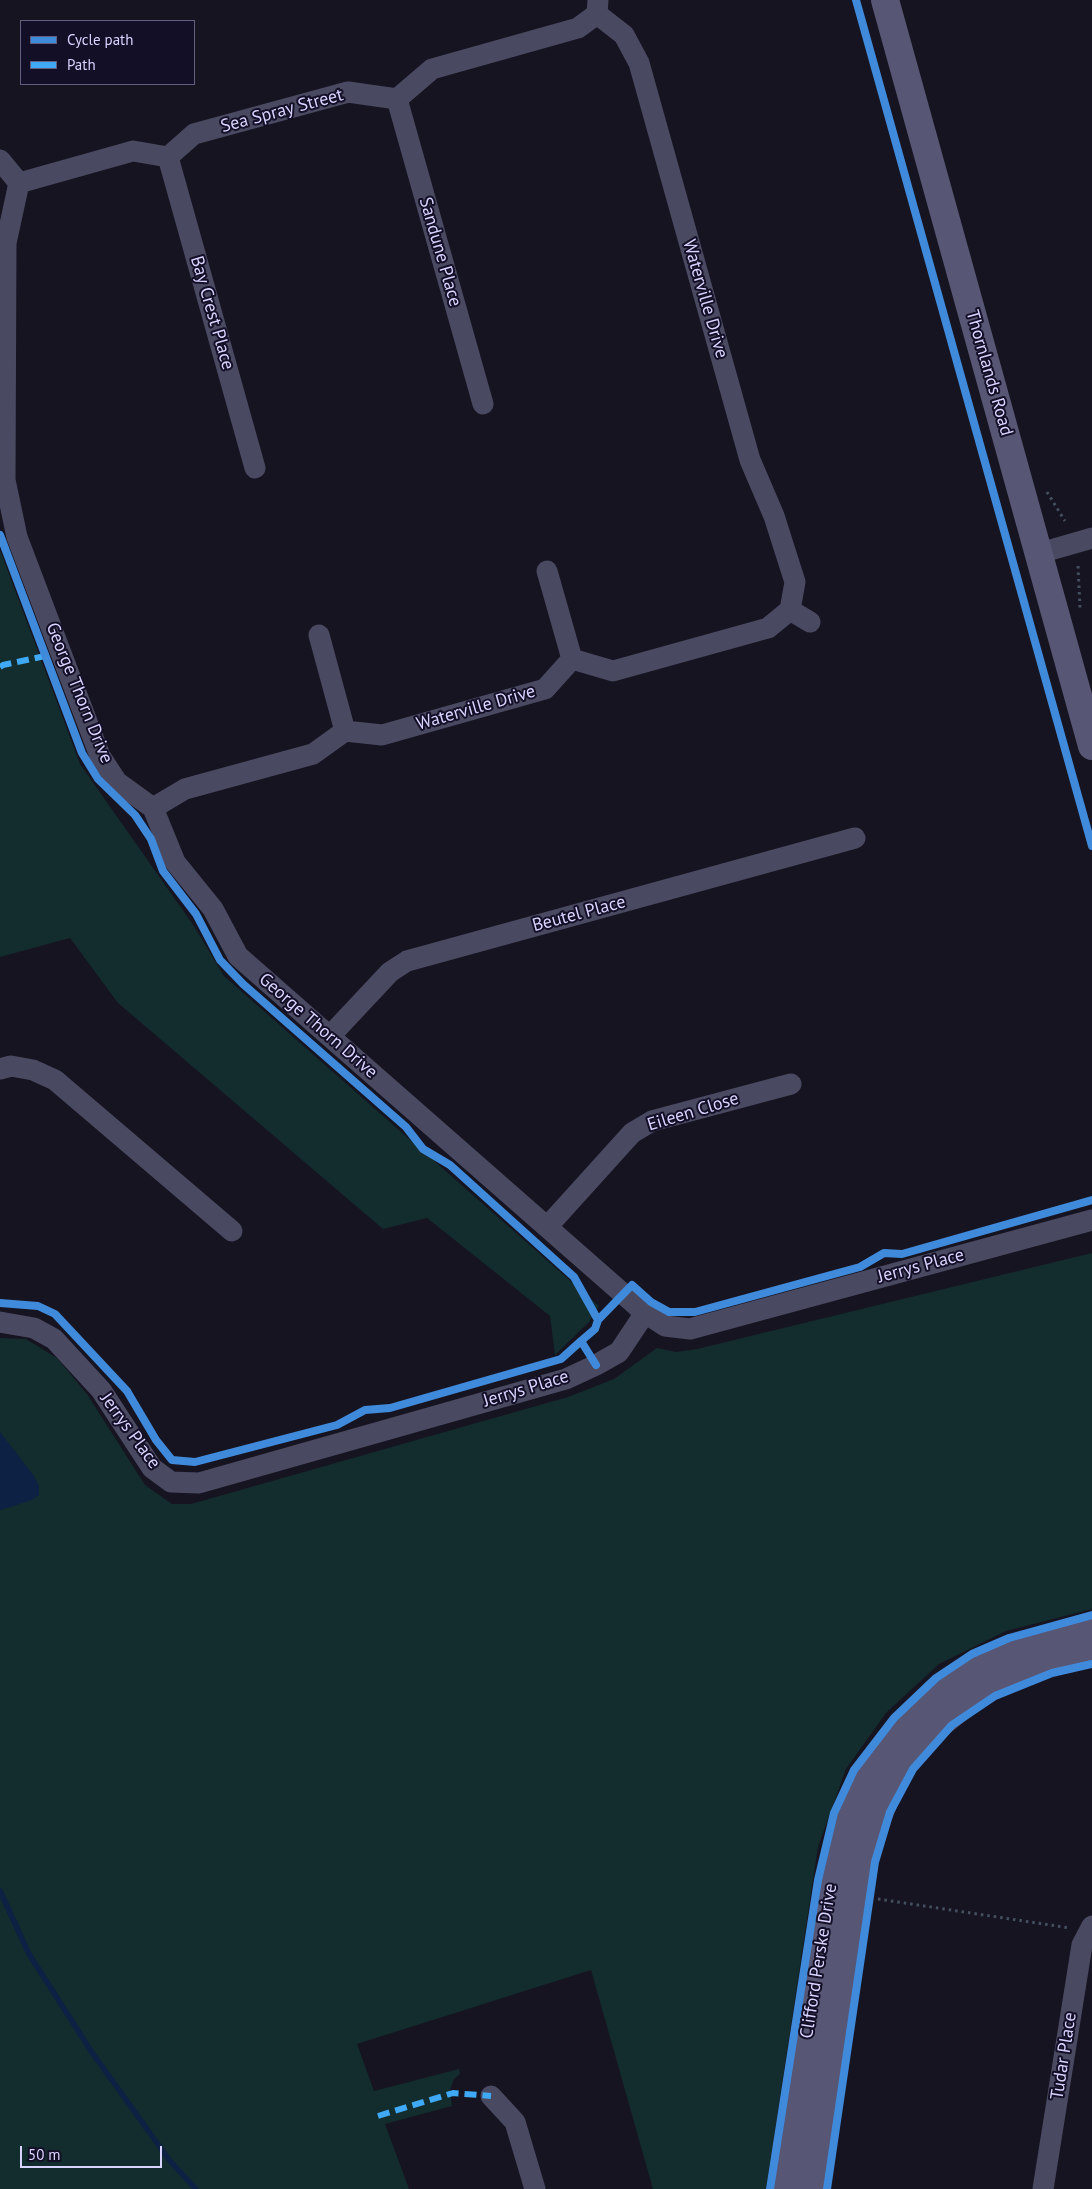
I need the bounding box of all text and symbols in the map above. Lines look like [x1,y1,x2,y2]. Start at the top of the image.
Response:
legend [20,20,195,85]
text: Cycle path [67,30,133,49]
text: Path [67,55,96,74]
street label: Sea Spray Street [218,84,346,138]
street label: Sandune Place [414,195,466,309]
street label: Waterville Drive [678,237,732,361]
street label: Bay Crest Place [185,254,239,372]
street label: Thornlands Road [961,308,1017,438]
street label: George Thorn Drive [41,619,117,767]
street label: Waterville Drive [414,681,538,735]
street label: Beutel Place [530,891,628,937]
street label: George Thorn Drive [254,969,382,1083]
street label: Eileen Close [645,1088,741,1136]
street label: Jerrys Place [875,1244,967,1288]
street label: Jerrys Place [481,1366,571,1412]
street label: Jerrys Place [95,1389,165,1473]
street label: Clifford Perske Drive [796,1882,842,2040]
street label: Tudar Place [1046,2011,1082,2101]
scale bar [22,2136,165,2168]
text: 50 m [28,2145,61,2164]

